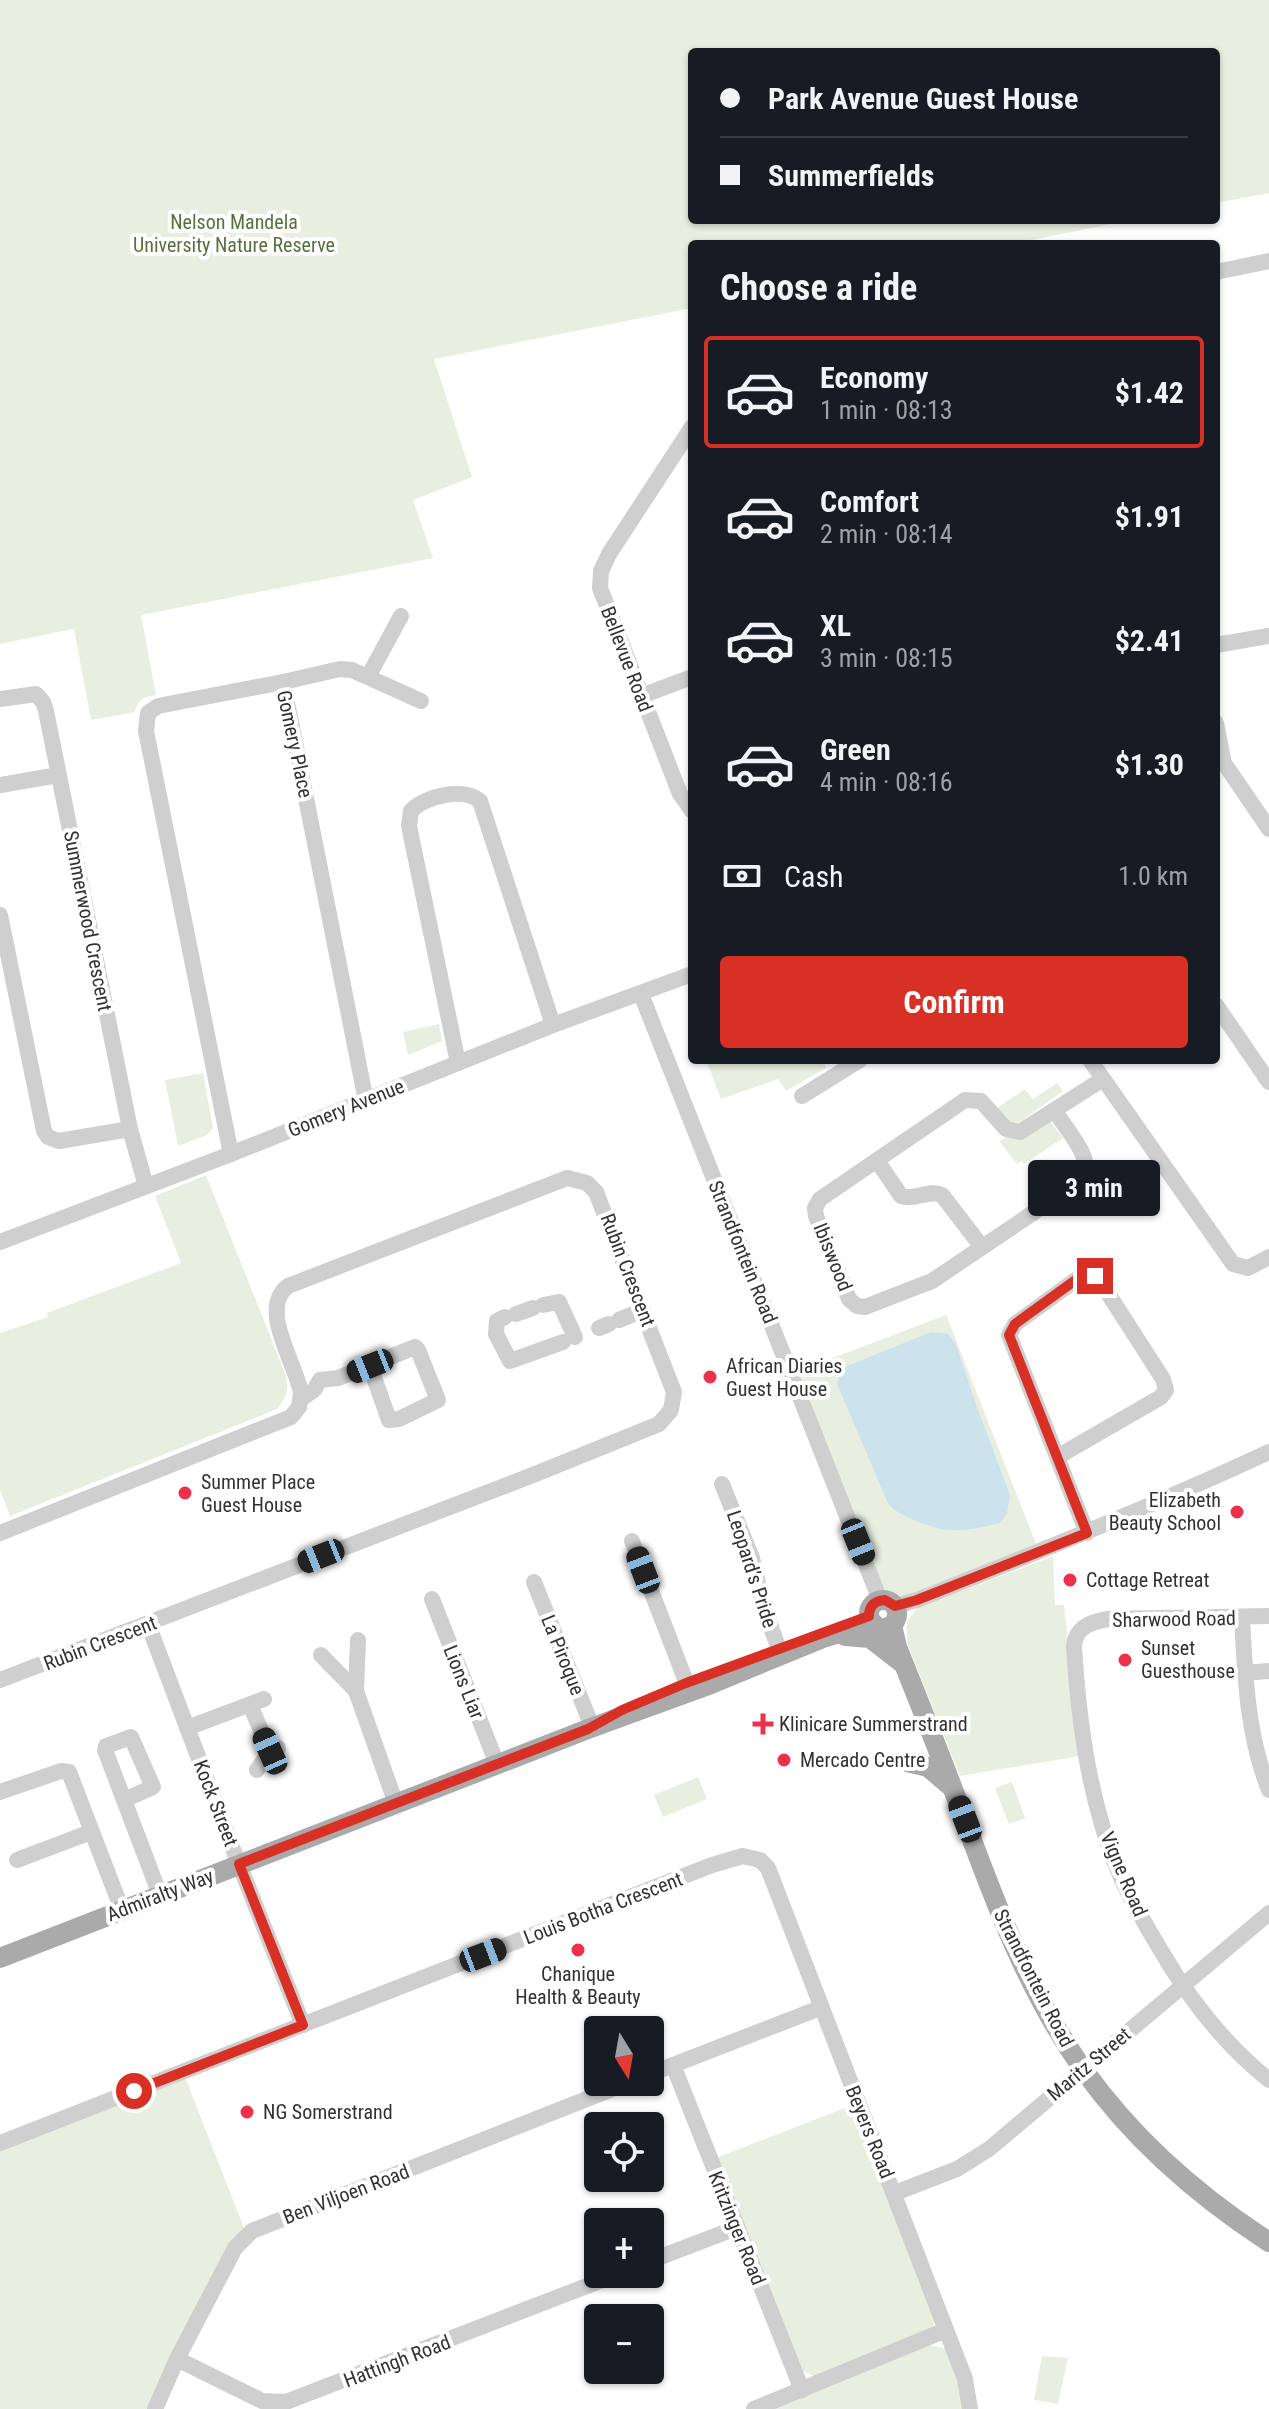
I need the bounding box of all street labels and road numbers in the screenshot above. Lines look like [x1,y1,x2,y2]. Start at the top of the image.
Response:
street label: Bellevue Road [596,603,658,715]
street label: Gomery Place [272,688,318,800]
street label: Summerwood Crescent [59,829,117,1013]
street label: Gomery Avenue [284,1074,408,1142]
street label: Strandfontein Road [703,1177,783,1327]
street label: Rubin Crescent [595,1210,661,1330]
street label: Ibiswood [808,1219,858,1295]
street label: Leopard’s Pride [722,1507,782,1631]
street label: Sharwood Road [1112,1606,1236,1632]
street label: Rubin Crescent [40,1610,160,1676]
street label: La Piroque [536,1611,590,1699]
street label: Lions Liar [438,1642,490,1722]
street label: Kock Street [189,1757,243,1850]
street label: Vigne Road [1095,1828,1153,1920]
street label: Admiralty Way [103,1864,217,1926]
street label: Louis Botha Crescent [520,1867,686,1949]
street label: Strandfontein Road [989,1905,1079,2051]
street label: Maritz Street [1042,2022,1136,2106]
street label: Beyers Road [841,2082,899,2182]
street label: Ben Viljoen Road [279,2159,413,2229]
street label: Kritzinger Road [703,2168,771,2288]
street label: Hattingh Road [340,2330,454,2392]

